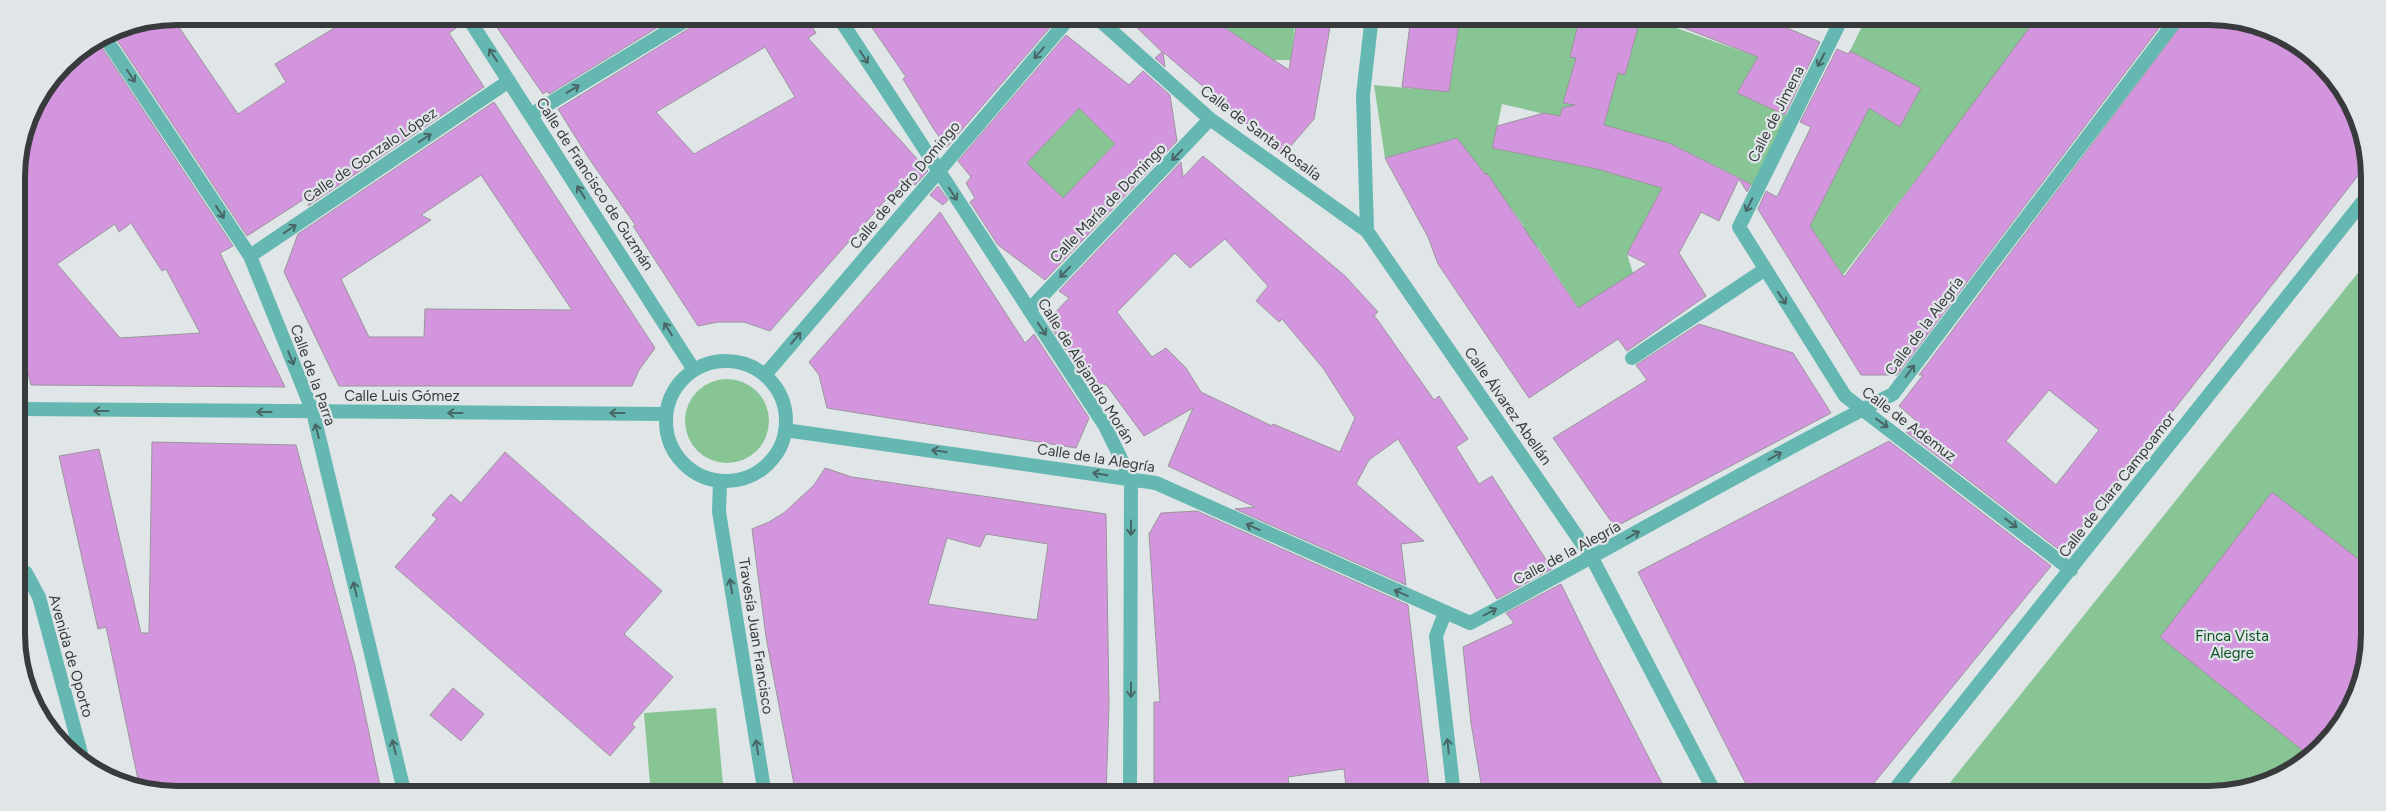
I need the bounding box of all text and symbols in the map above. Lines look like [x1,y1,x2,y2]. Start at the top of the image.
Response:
one-way arrow [1033,47,1045,60]
one-way arrow [487,49,497,63]
one-way arrow [860,50,870,64]
one-way arrow [1816,52,1825,67]
street label: Calle de Jimena [1744,63,1808,165]
one-way arrow [126,69,136,83]
street label: Calle de Santa Rosalía [1197,82,1325,184]
one-way arrow [566,83,580,93]
street label: Calle de Francisco de Guzmán [532,94,658,274]
street label: Calle de Gonzalo López [300,103,440,207]
street label: Calle de Pedro Domingo [846,117,964,253]
one-way arrow [417,133,431,143]
street label: Calle María de Domingo [1046,139,1170,266]
one-way arrow [1171,148,1183,161]
one-way arrow [576,185,586,199]
one-way arrow [948,186,958,200]
one-way arrow [1744,198,1754,213]
one-way arrow [215,205,226,219]
one-way arrow [283,224,297,234]
one-way arrow [1059,266,1071,279]
street label: Calle de la Alegría [1881,273,1967,379]
one-way arrow [1777,291,1787,305]
street label: Calle de Alejandro Morán [1034,295,1138,447]
street label: Calle de la Parra [286,322,340,428]
one-way arrow [663,322,673,336]
one-way arrow [1037,322,1047,336]
one-way arrow [790,332,801,345]
street label: Calle Álvarez Abellán [1461,344,1555,468]
one-way arrow [286,350,296,365]
one-way arrow [1905,365,1916,378]
street label: Calle de Ademuz [1858,383,1960,465]
street label: Calle Luis Gómez [344,387,460,405]
one-way arrow [94,406,110,415]
one-way arrow [256,407,272,417]
one-way arrow [447,408,463,418]
one-way arrow [609,408,626,418]
street label: Calle de Clara Campoamor [2055,409,2179,561]
one-way arrow [1875,418,1889,428]
one-way arrow [312,424,321,440]
street label: Calle de la Alegría [1036,440,1156,476]
one-way arrow [932,446,948,456]
one-way arrow [1767,451,1782,461]
one-way arrow [1093,468,1109,478]
street label: Calle de la Alegría [1510,517,1624,589]
one-way arrow [2004,518,2018,528]
one-way arrow [1126,520,1136,536]
one-way arrow [1246,521,1261,531]
one-way arrow [1625,530,1640,540]
street label: Travesía Juan Francisco [735,556,777,716]
one-way arrow [726,579,736,595]
one-way arrow [350,582,359,598]
one-way arrow [1394,588,1409,598]
street label: Avenida de Oporto [45,592,97,720]
one-way arrow [1482,607,1497,617]
park label: Finca Vista Alegre [2195,627,2269,662]
one-way arrow [1126,682,1136,698]
one-way arrow [1443,738,1453,754]
one-way arrow [752,739,762,755]
one-way arrow [388,740,398,756]

